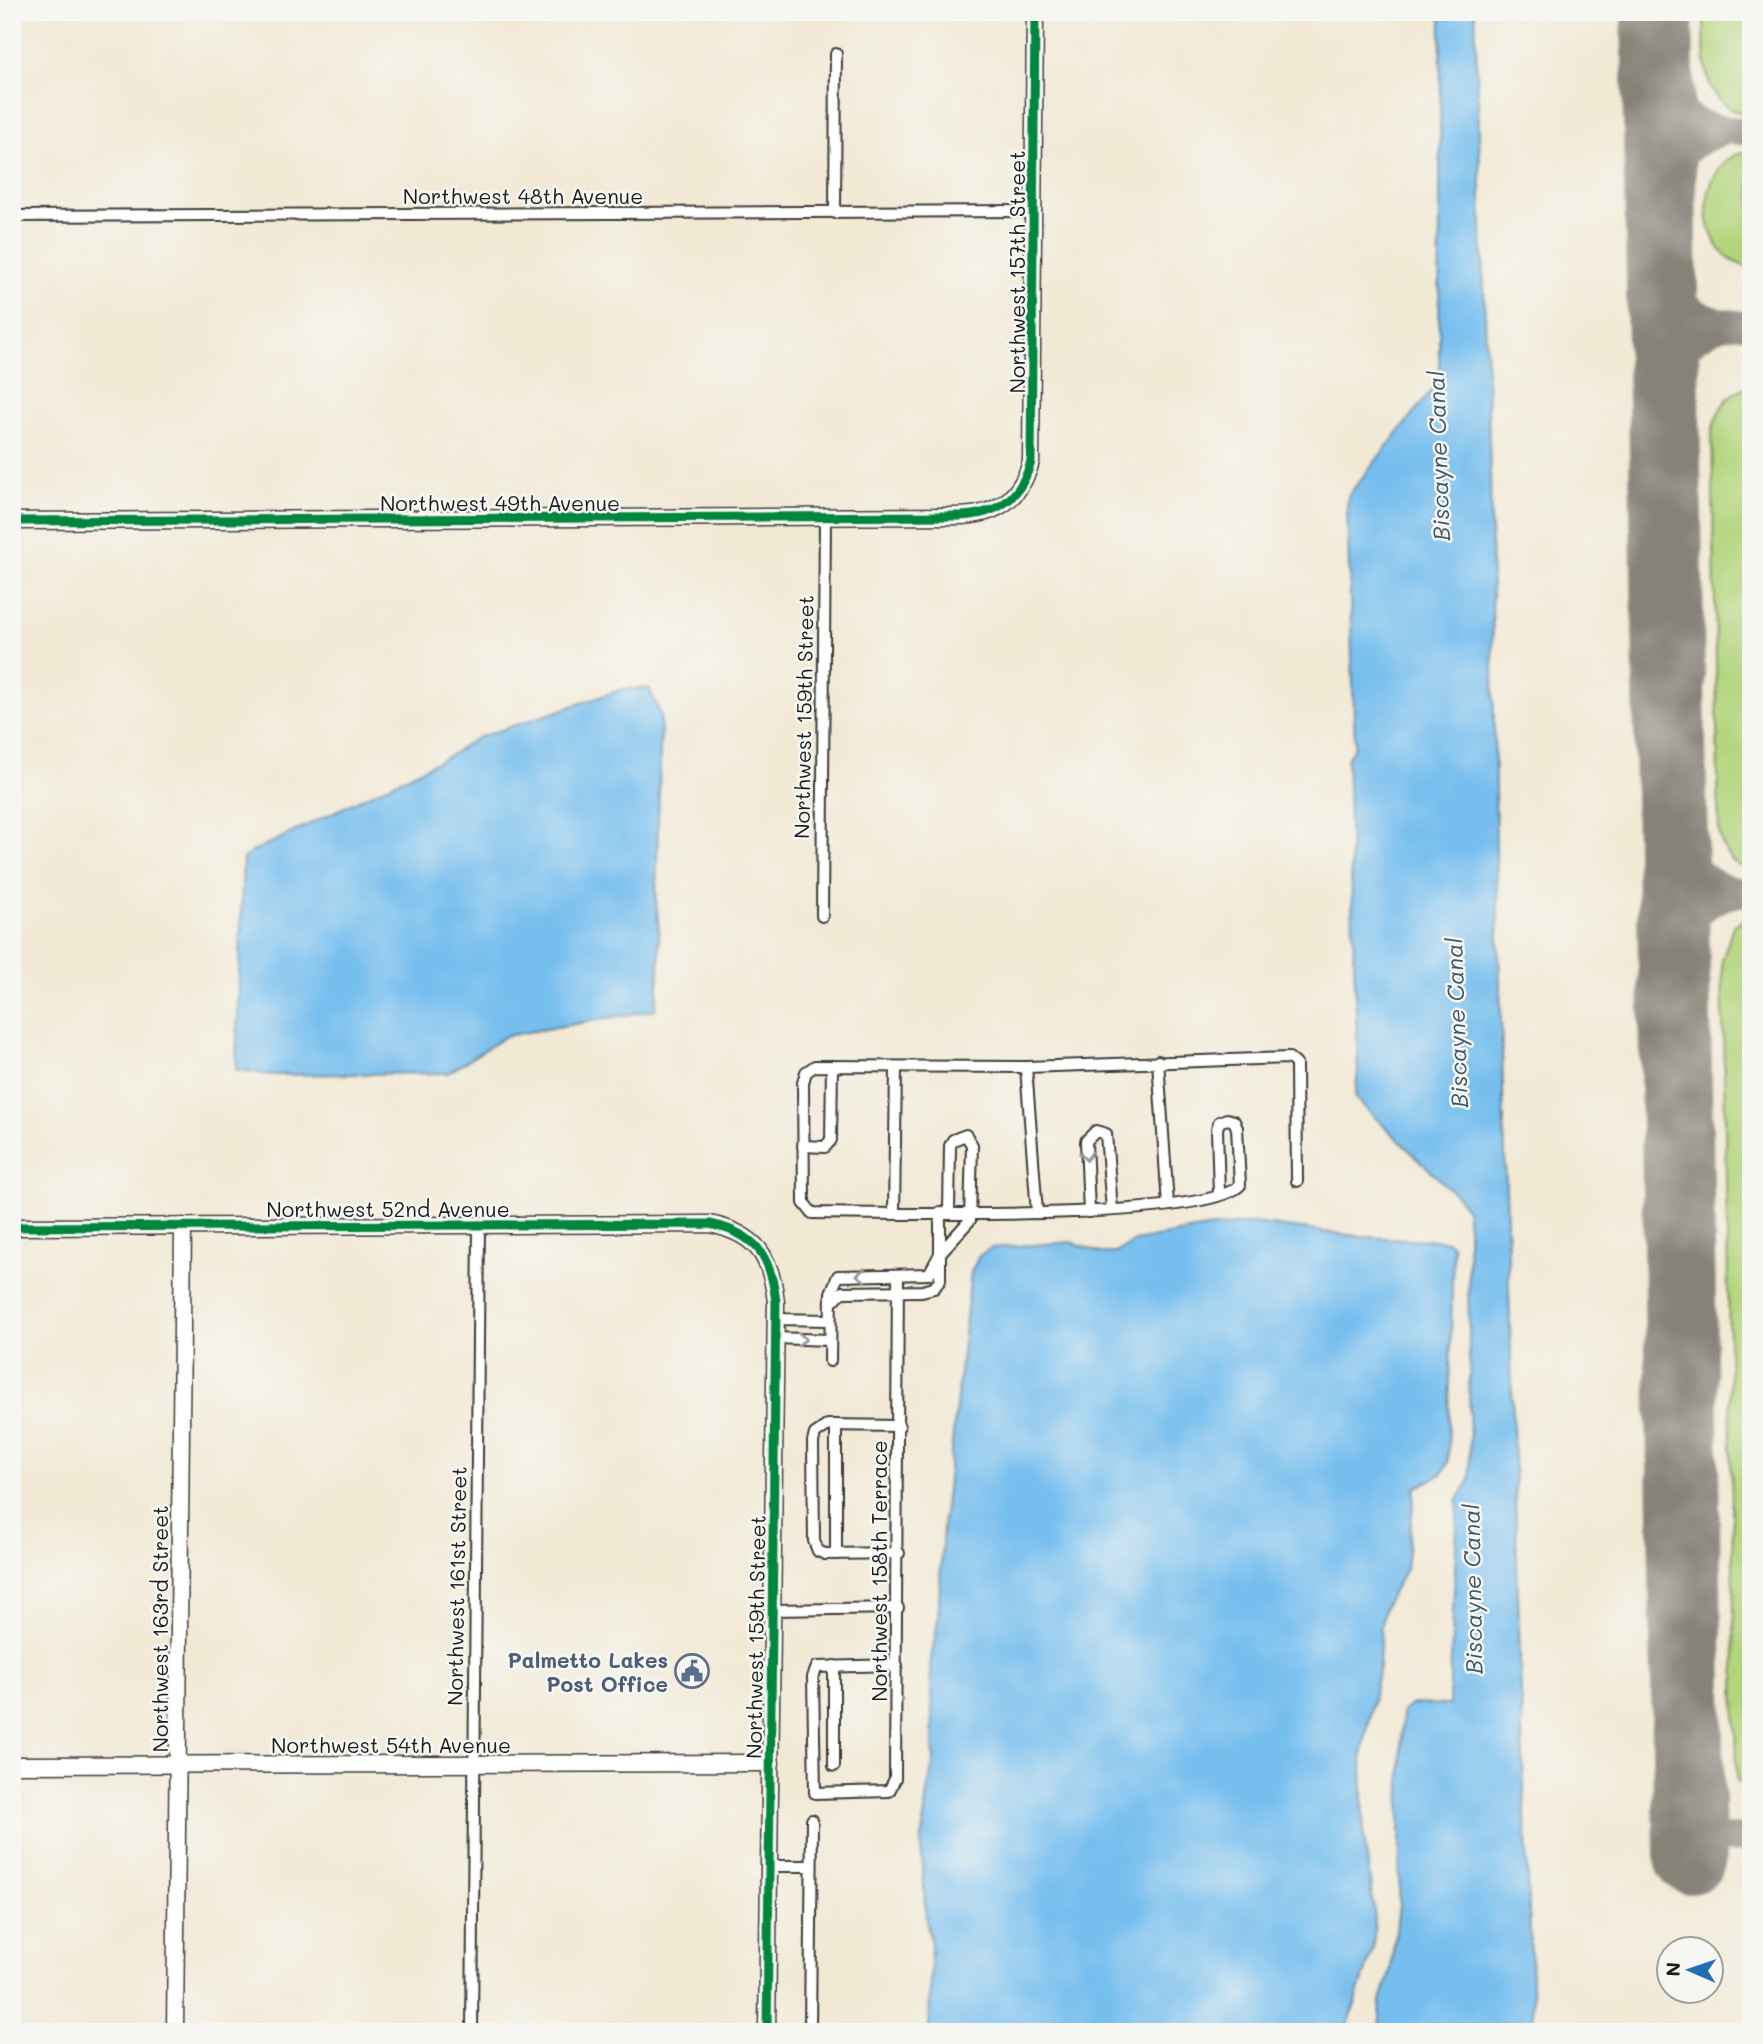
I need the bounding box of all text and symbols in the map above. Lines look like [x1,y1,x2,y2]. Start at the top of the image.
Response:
street label: Northwest 157th Street [1003,151,1030,394]
street label: Northwest 48th Avenue [403,182,643,209]
water label: Biscayne Canal [1420,370,1456,542]
street label: Northwest 49th Avenue [380,489,620,516]
street label: Northwest 159th Street [787,595,819,839]
water label: Biscayne Canal [1438,937,1474,1109]
one-way arrow [1079,1150,1094,1161]
street label: Northwest 52nd Avenue [266,1195,510,1222]
one-way arrow [856,1267,866,1283]
one-way arrow [797,1331,808,1346]
street label: Northwest 158th Terrace [865,1440,892,1702]
street label: Northwest 161st Street [440,1466,472,1706]
water label: Biscayne Canal [1456,1503,1488,1674]
street label: Northwest 163rd Street [146,1506,173,1752]
street label: Northwest 159th Street [739,1515,771,1759]
place label: Palmetto Lakes Post Office [507,1646,668,1697]
public building icon: Palmetto Lakes Post Office [673,1652,711,1690]
street label: Northwest 54th Avenue [271,1731,511,1758]
north arrow [1654,1936,1724,2006]
text: N [1660,1962,1685,1977]

